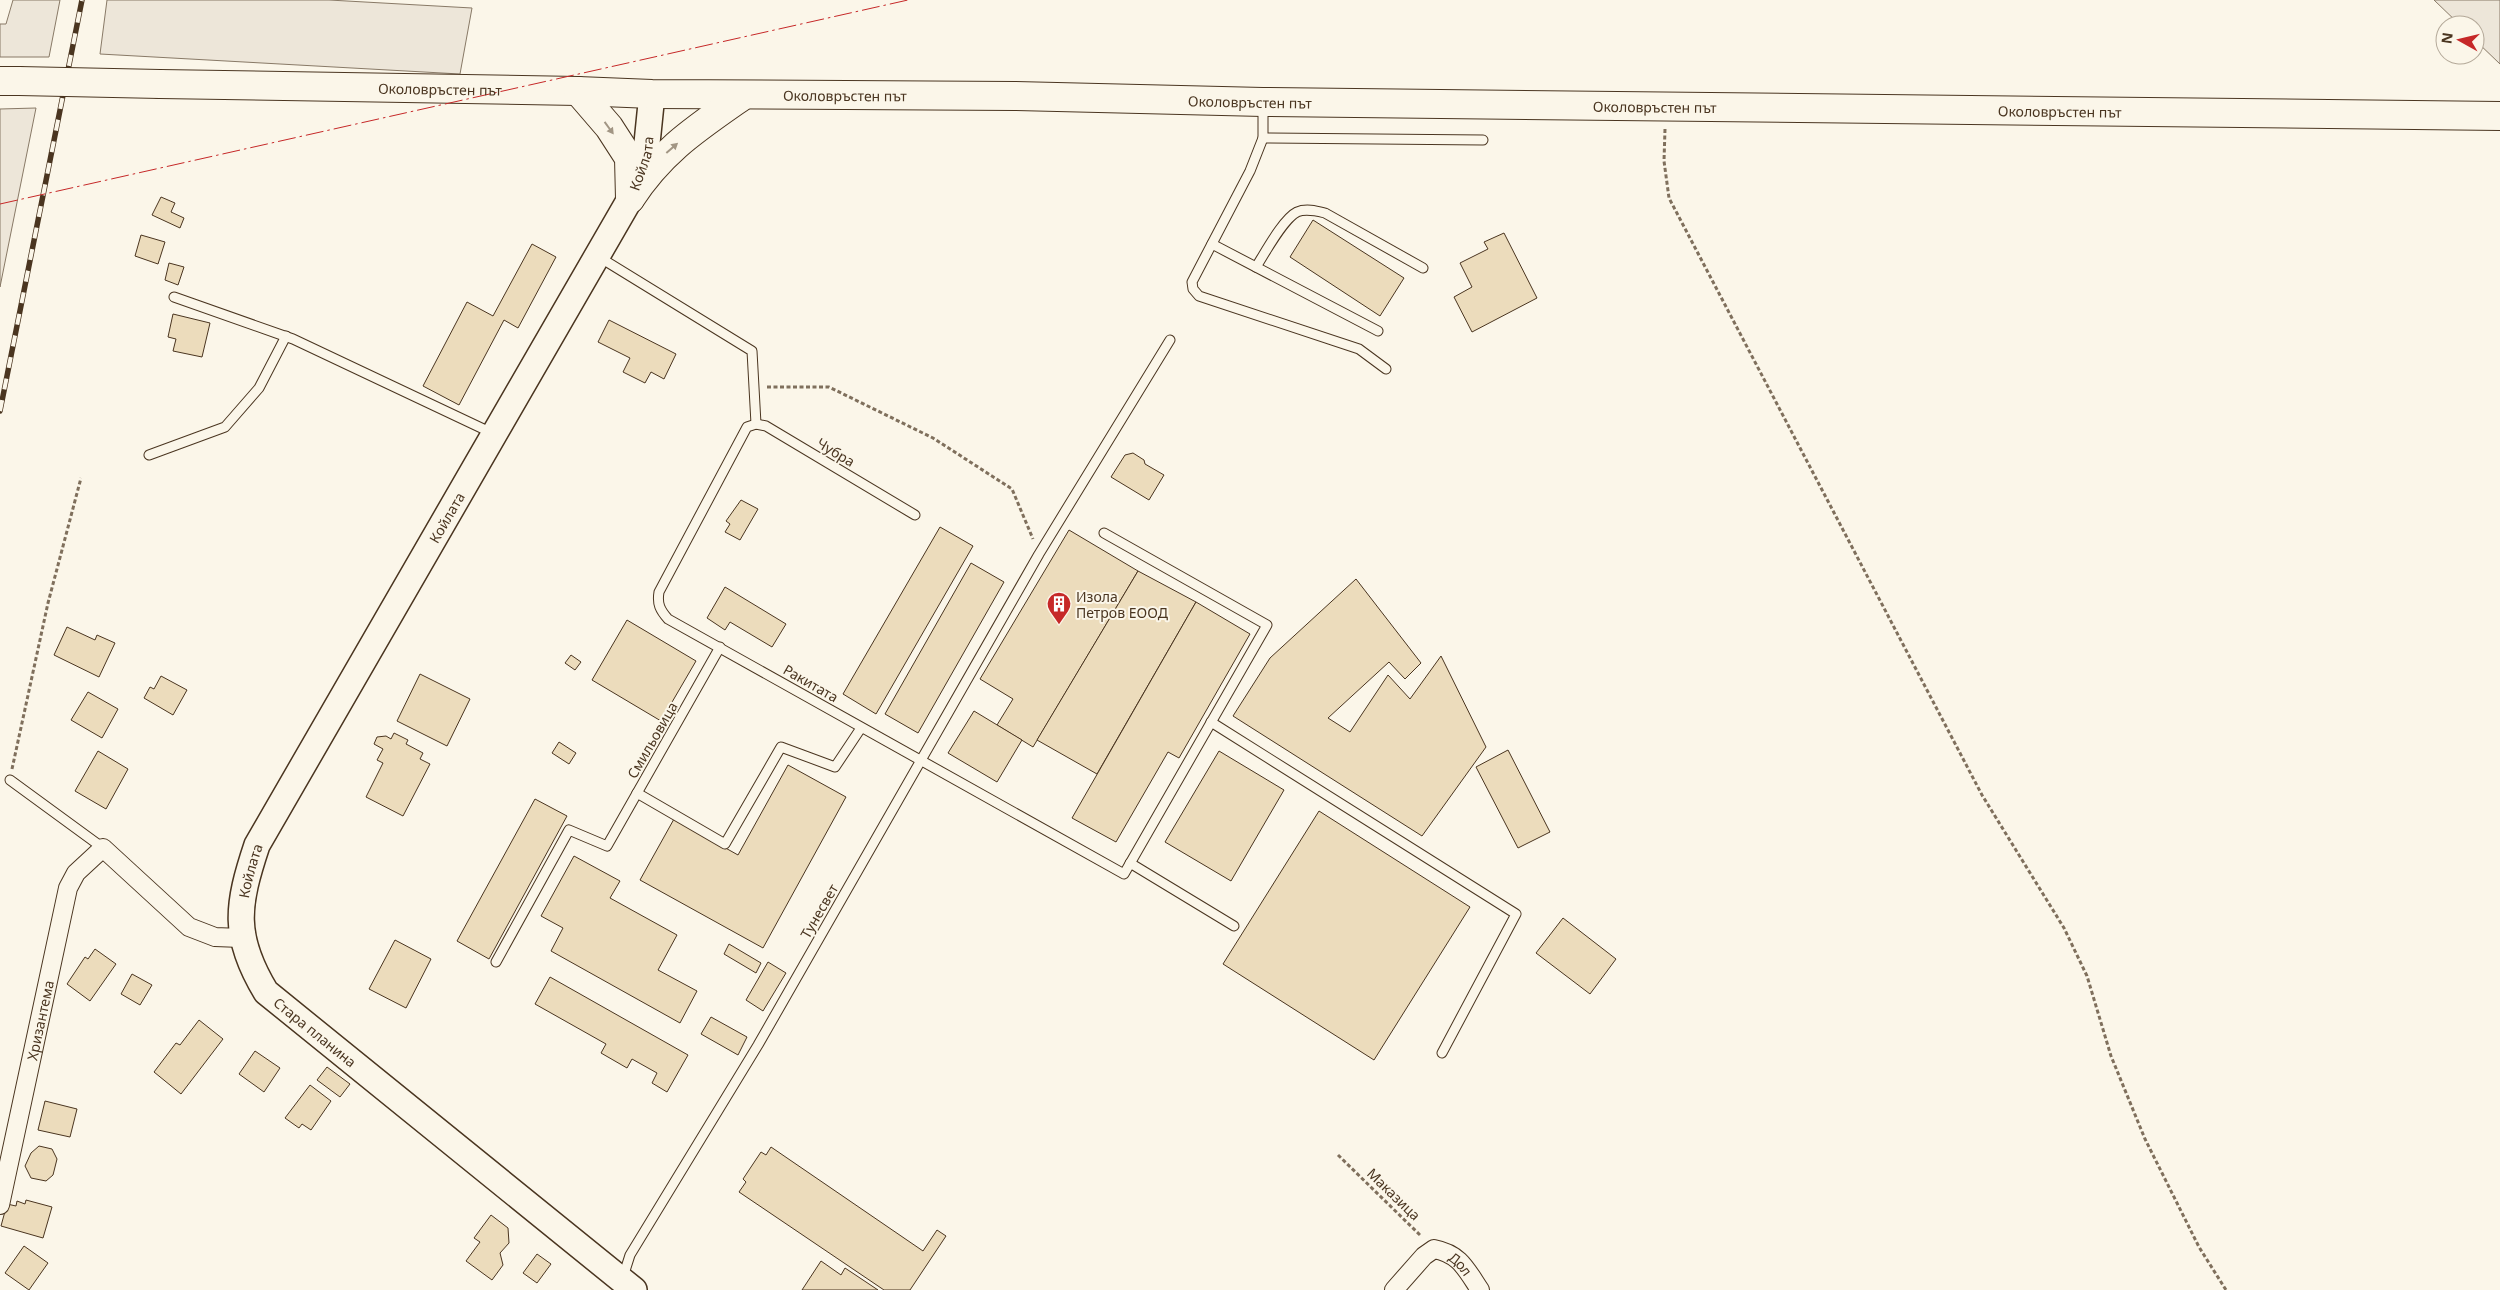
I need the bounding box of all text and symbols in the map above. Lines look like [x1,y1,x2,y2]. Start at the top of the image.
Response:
north arrow [2435,15,2485,65]
text: N [2436,31,2457,45]
street label: Околовръстен път [378,78,503,99]
street label: Околовръстен път [783,85,907,105]
street label: Околовръстен път [1188,91,1312,112]
street label: Околовръстен път [1593,96,1717,117]
street label: Околовръстен път [1998,101,2122,121]
one-way arrow [604,121,614,135]
street label: Койлата [624,135,657,193]
one-way arrow [665,143,678,154]
street label: Чубра [813,433,859,471]
street label: Койлата [424,488,468,546]
place label: Изола Петров ЕООД [1076,587,1169,622]
building icon: Изола Петров ЕООД [1046,591,1072,625]
street label: Ракитата [780,660,842,706]
street label: Смильовица [622,698,682,782]
street label: Койлата [233,841,266,899]
street label: Тунесвет [796,880,842,942]
street label: Хризантема [22,978,57,1062]
street label: Стара планина [270,993,360,1071]
street label: Маказица [1363,1164,1425,1224]
street label: Дол [1445,1247,1477,1279]

